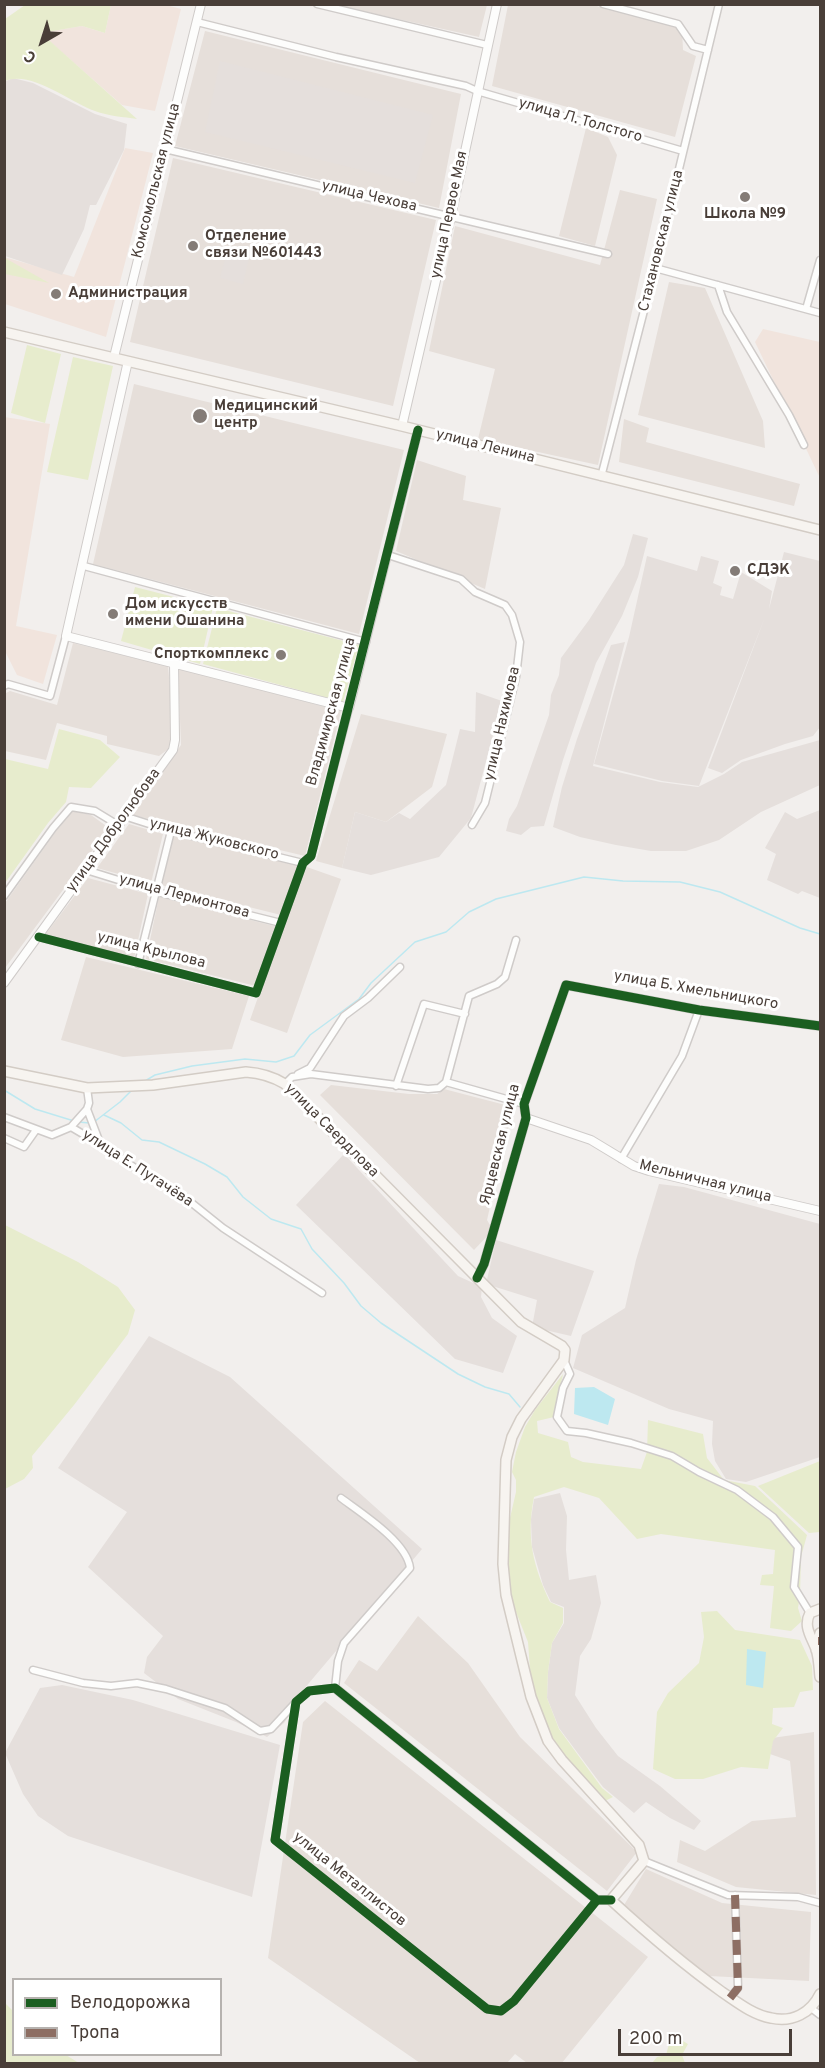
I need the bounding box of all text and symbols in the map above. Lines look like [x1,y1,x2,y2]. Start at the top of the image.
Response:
north arrow [12,12,72,72]
text: С [20,45,41,67]
street label: улица Л. Толстого [516,95,644,147]
street label: Комсомольская улица [129,102,185,260]
street label: улица Первое Мая [428,149,472,281]
street label: Стахановская улица [636,168,688,314]
street label: улица Чехова [320,177,418,217]
marker: Школа №9 [738,190,752,204]
place label: Школа №9 [704,206,786,224]
place label: Отделение связи №601443 [205,228,322,263]
marker: Отделение связи №601443 [186,239,200,253]
place label: Администрация [68,285,188,303]
marker: Администрация [49,287,63,301]
place label: Медицинский центр [214,398,318,433]
marker: Медицинский центр [191,407,209,425]
street label: улица Ленина [434,426,536,468]
place label: СДЭК [747,562,790,580]
marker: СДЭК [728,564,742,578]
place label: Дом искусств имени Ошанина [125,596,244,631]
marker: Дом искусств имени Ошанина [106,607,120,621]
street label: Владимирская улица [304,636,360,788]
place label: Спорткомплекс [154,646,269,664]
marker: Спорткомплекс [274,648,288,662]
street label: улица Нахимова [481,665,525,783]
street label: улица Добролюбова [63,766,165,896]
street label: улица Жуковского [147,815,281,865]
street label: улица Лермонтова [117,871,251,923]
street label: улица Крылова [95,929,207,973]
street label: улица Б. Хмельницкого [612,968,780,1014]
street label: улица Свердлова [280,1080,382,1182]
street label: Ярцевская улица [477,1083,525,1207]
street label: улица Е. Пугачёва [78,1126,196,1212]
street label: Мельничная улица [637,1157,773,1207]
street label: улица Металлистов [289,1829,409,1931]
legend [12,1978,222,2056]
text: Велодорожка [70,1992,190,2015]
scale bar [621,2017,795,2055]
text: Тропа [70,2022,119,2045]
text: 200 m [629,2028,682,2051]

